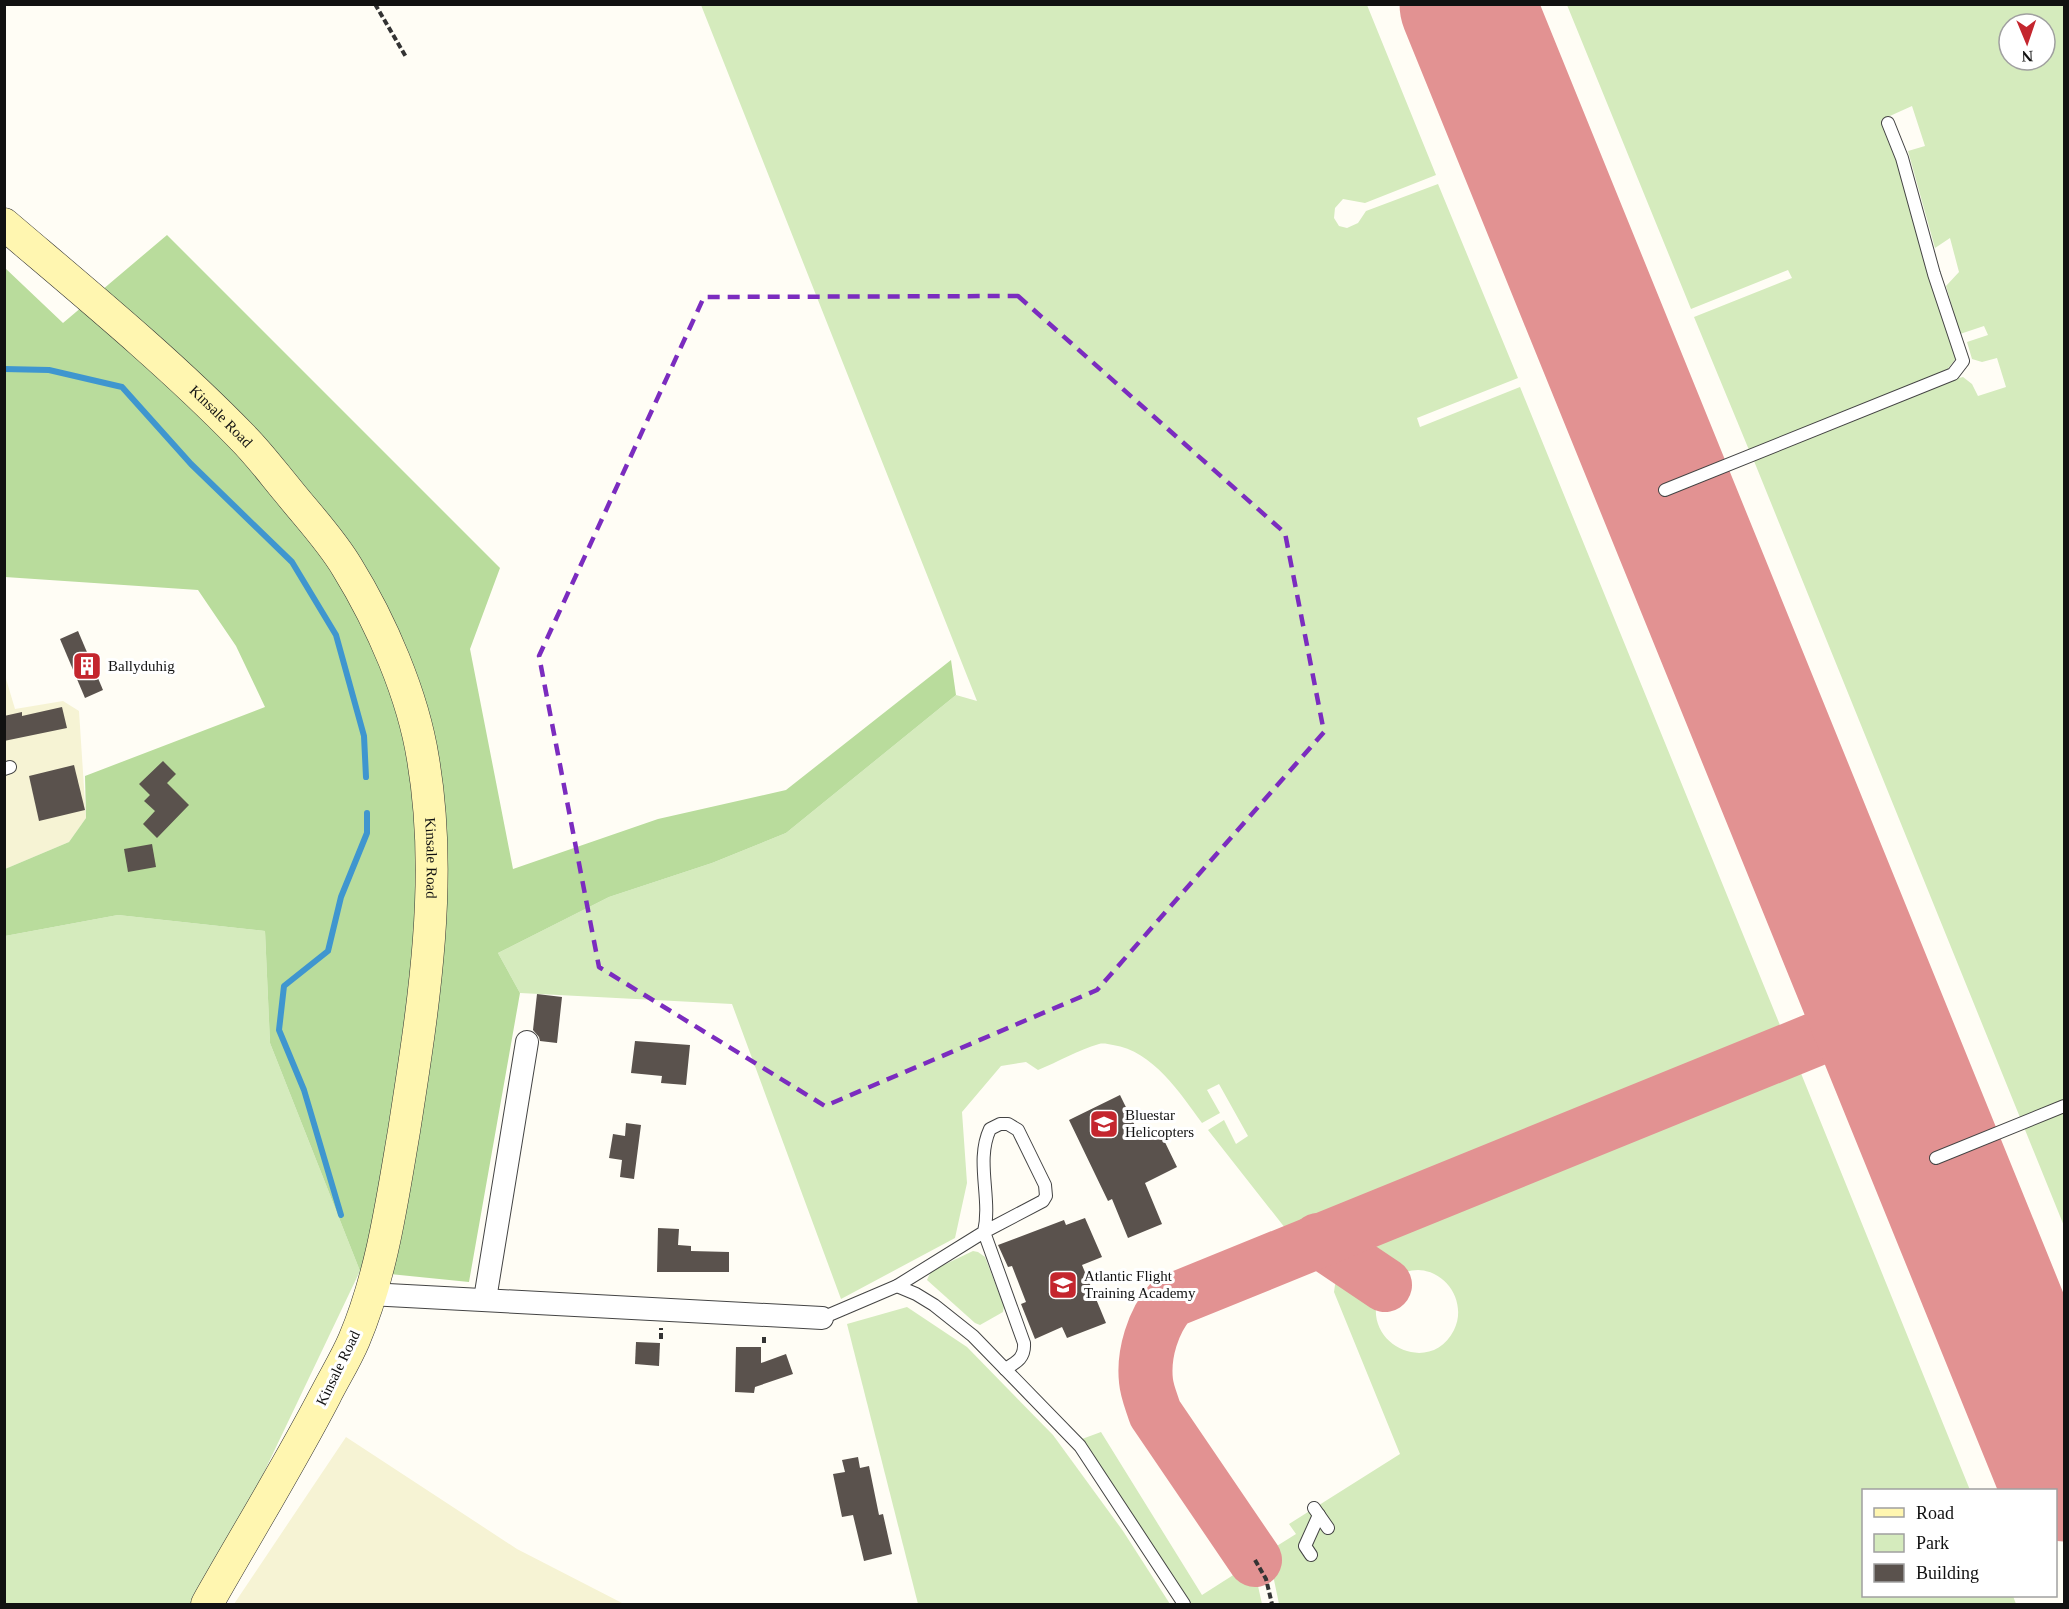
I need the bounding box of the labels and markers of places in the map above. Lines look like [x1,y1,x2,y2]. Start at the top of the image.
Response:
building icon: Ballyduhig [71,650,103,682]
place label: Ballyduhig [108,658,175,674]
place label: Bluestar Helicopters [1125,1107,1194,1140]
school or university icon: Bluestar Helicopters [1088,1108,1120,1140]
place label: Atlantic Flight Training Academy [1084,1268,1196,1301]
school or university icon: Atlantic Flight Training Academy [1047,1269,1079,1301]

